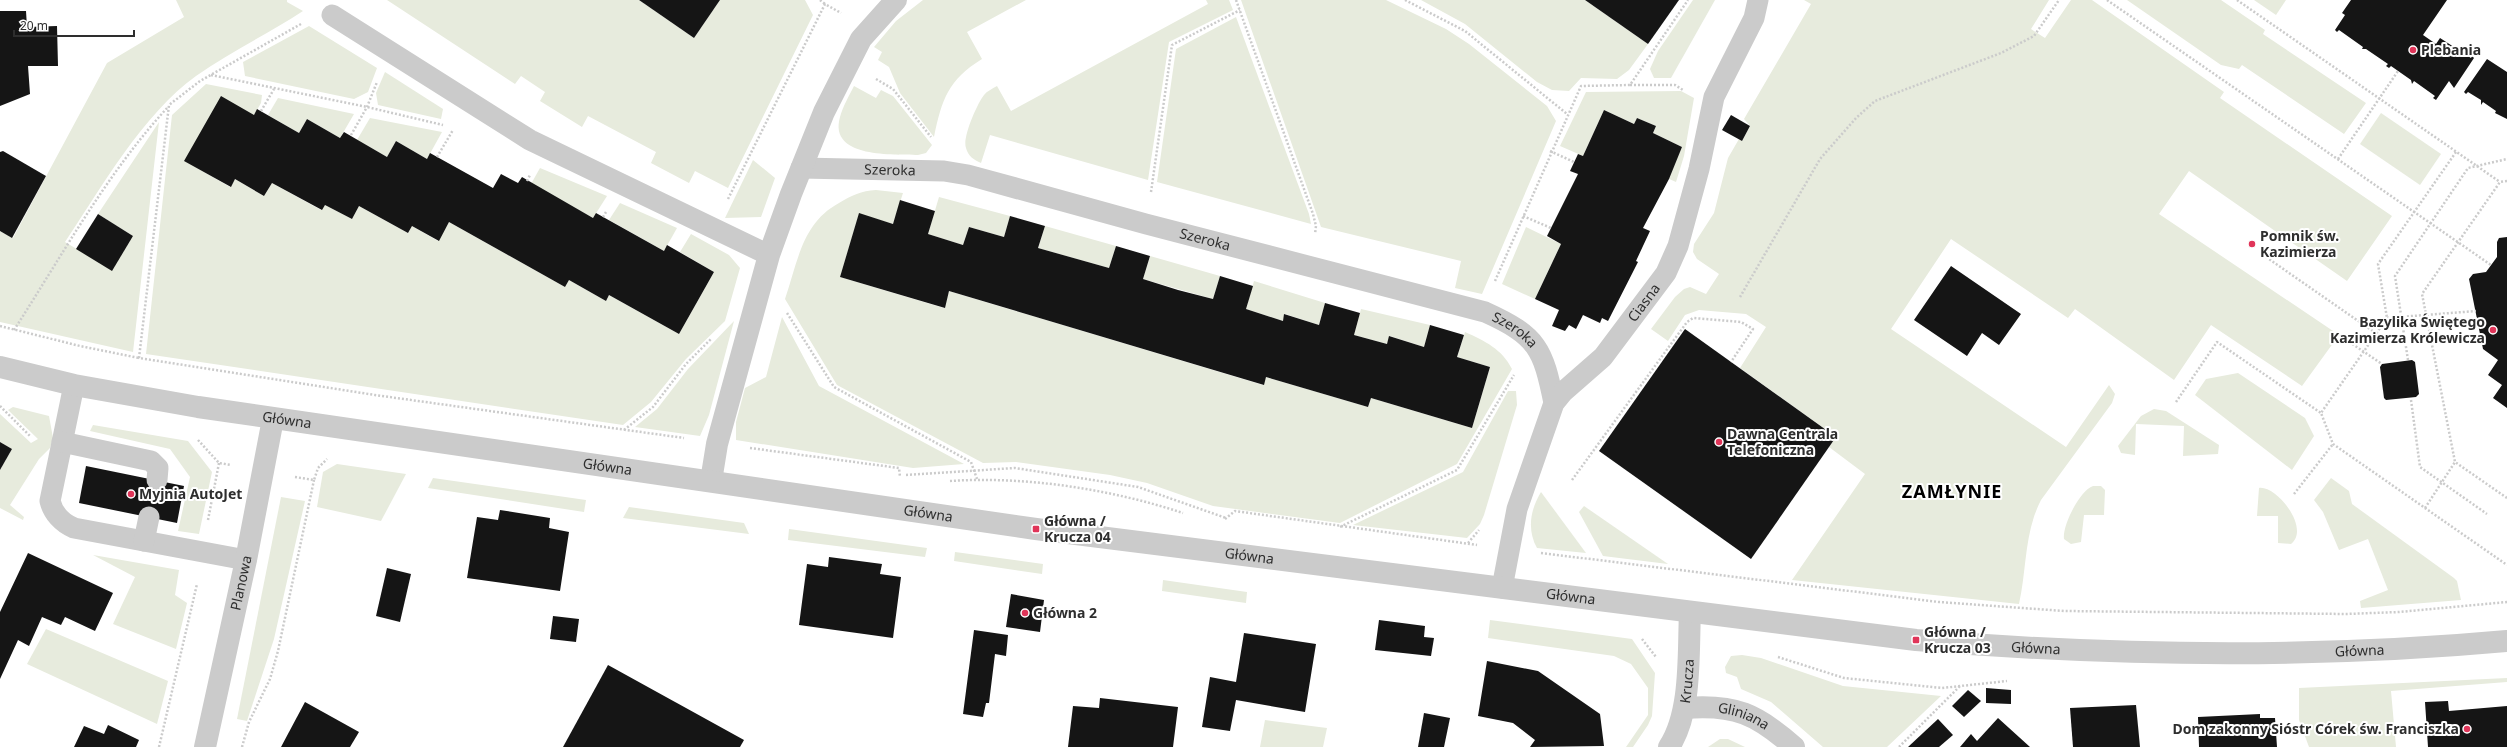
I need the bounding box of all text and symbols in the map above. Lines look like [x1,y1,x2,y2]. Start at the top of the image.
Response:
scale bar [14,12,134,38]
text: 20 m [20,17,48,34]
place label: Plebania [2421,40,2481,59]
marker: Plebania [2408,45,2418,55]
street label: Szeroka [864,159,916,179]
street label: Szeroka [1178,223,1233,255]
place label: Pomnik św. Kazimierza [2260,226,2339,261]
marker: Pomnik św. Kazimierza [2247,239,2257,249]
street label: Ciasna [1623,279,1664,325]
street label: Szeroka [1489,307,1542,351]
place label: Bazylika Świętego Kazimierza Królewicza [2330,312,2485,347]
marker: Bazylika Świętego Kazimierza Królewicza [2488,325,2498,335]
street label: Główna [261,406,313,432]
place label: Dawna Centrala Telefoniczna [1727,424,1838,459]
marker: Dawna Centrala Telefoniczna [1714,437,1724,447]
street label: Główna [582,453,634,479]
district label: ZAMŁYNIE [1902,479,2002,503]
place label: Myjnia AutoJet [139,484,242,503]
marker: Myjnia AutoJet [126,489,136,499]
street label: Główna [902,500,954,526]
place label: Główna / Krucza 04 [1044,511,1111,546]
marker: Główna / Krucza 04 [1031,524,1041,534]
street label: Główna [1224,543,1275,568]
street label: Planowa [225,554,256,612]
street label: Główna [1545,583,1597,608]
place label: Główna 2 [1033,603,1097,622]
marker: Główna 2 [1020,608,1030,618]
place label: Główna / Krucza 03 [1924,622,1991,657]
marker: Główna / Krucza 03 [1911,635,1921,645]
street label: Główna [2011,637,2061,658]
street label: Główna [2335,640,2385,661]
street label: Krucza [1675,659,1698,705]
street label: Gliniana [1717,698,1773,734]
place label: Dom zakonny Sióstr Córek św. Franciszka [2173,719,2459,738]
marker: Dom zakonny Sióstr Córek św. Franciszka [2462,724,2472,734]

